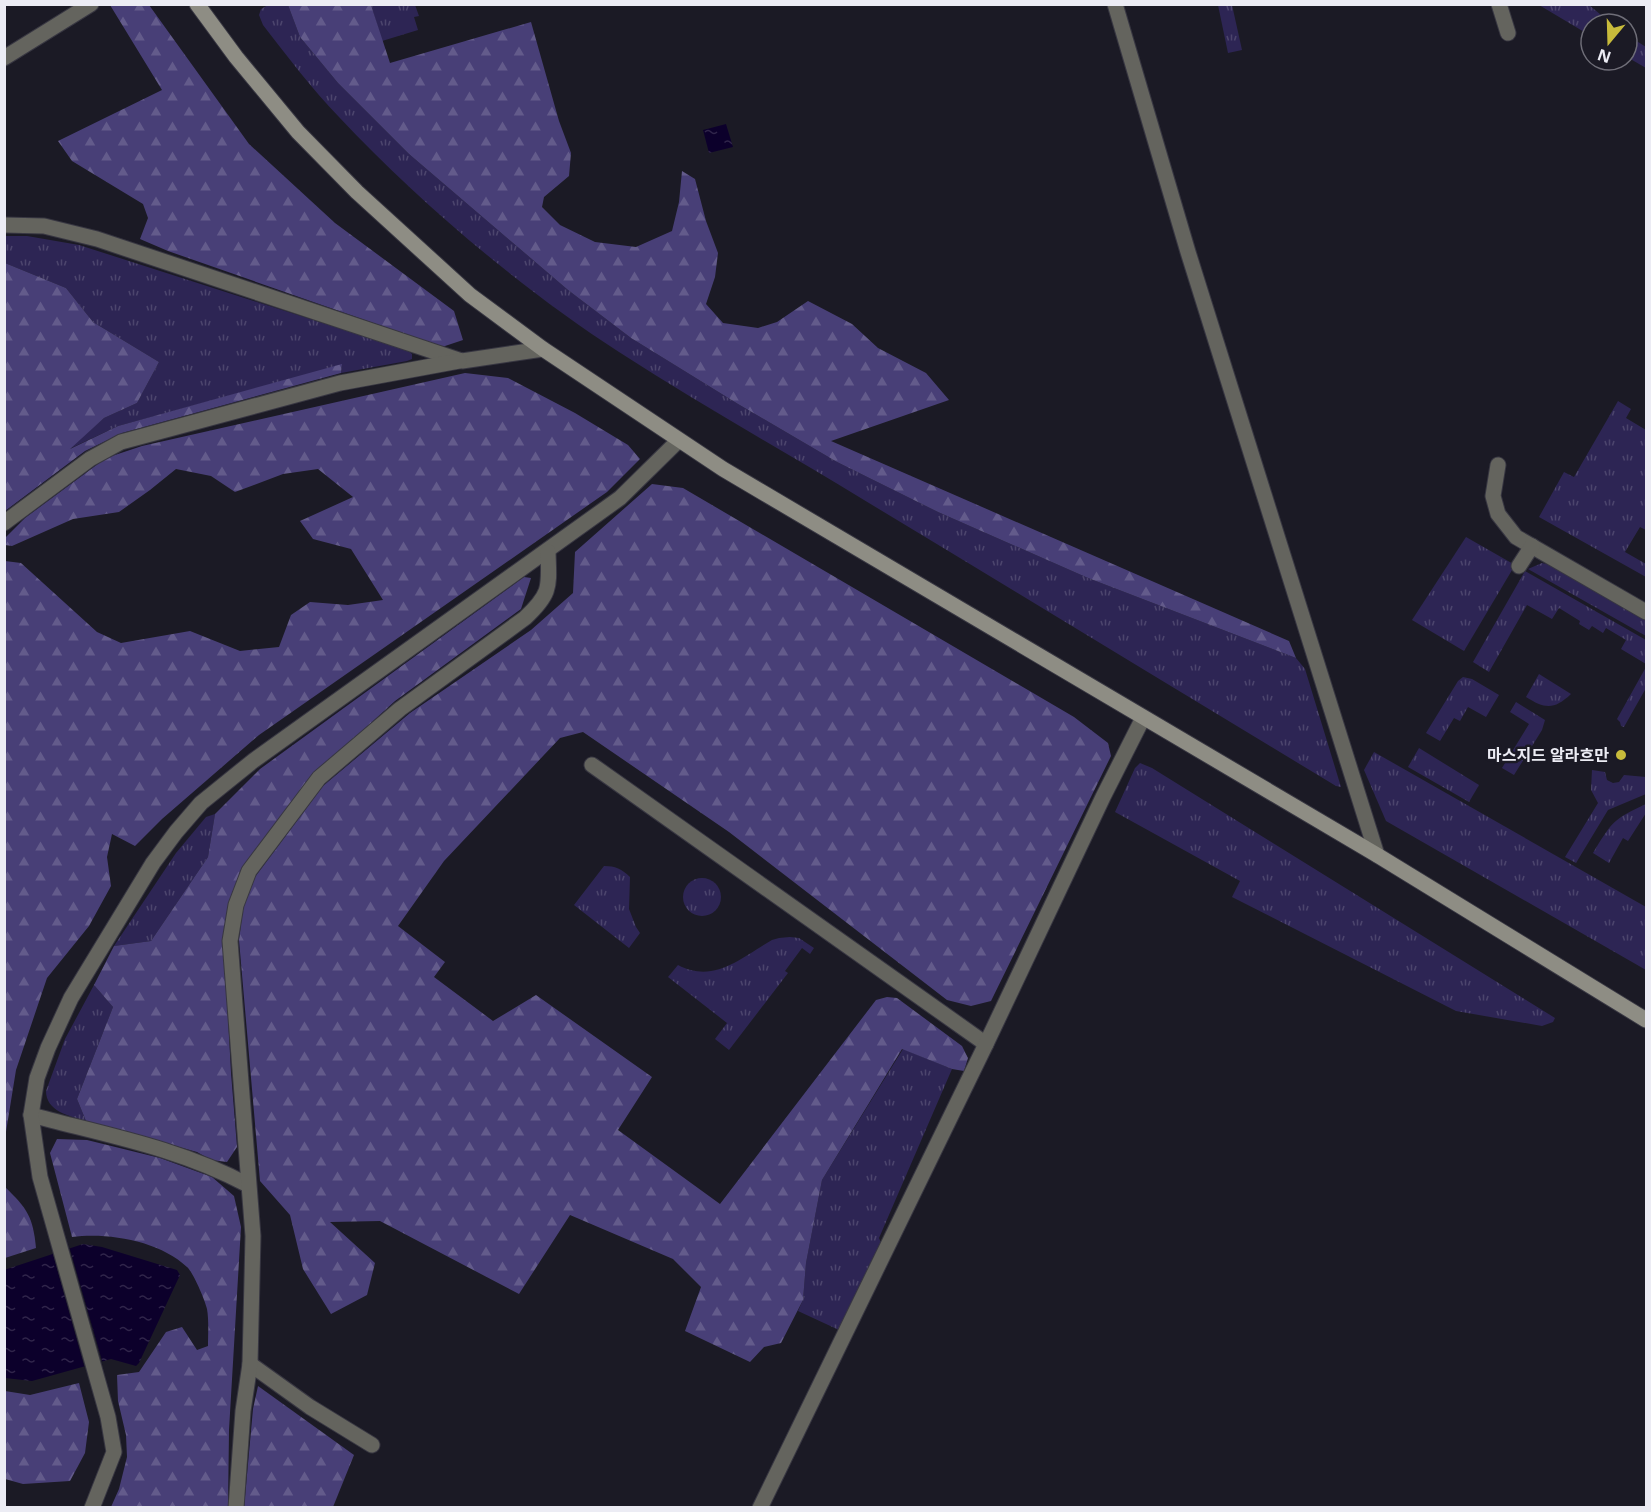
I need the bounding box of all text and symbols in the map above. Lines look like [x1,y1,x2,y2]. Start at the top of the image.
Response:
north arrow [1579,12,1639,72]
text: N [1594,44,1614,69]
place label: 마스지드 알라흐만 [1487,744,1609,766]
marker: 마스지드 알라흐만 [1614,748,1628,762]

